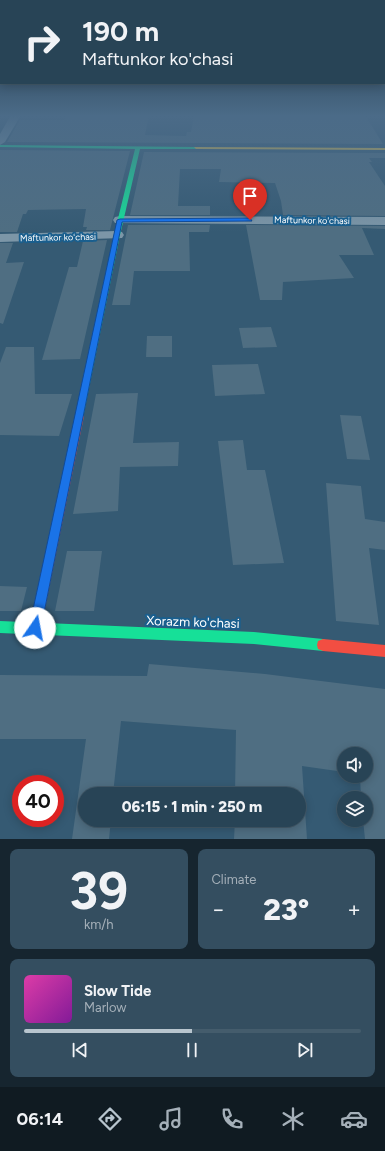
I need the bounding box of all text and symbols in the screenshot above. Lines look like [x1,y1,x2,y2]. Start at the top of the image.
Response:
text: 190 m [82,14,159,48]
icon: right [16,16,68,68]
text: Maftunkor ko'chasi [82,48,234,70]
pin [233,179,267,220]
icon: arrive [239,185,261,207]
street label: Maftunkor ko'chasi [274,214,350,226]
street label: Maftunkor koʻchasi [20,231,96,243]
position arrow [14,607,56,649]
street label: Xorazm ko'chasi [146,613,240,631]
map controls [337,747,373,827]
button: sound [337,747,373,783]
speed limit sign: 40 [12,775,64,827]
button: layers [337,791,373,827]
text: 06:15 · 1 min · 250 m [122,798,262,816]
text: 39 [69,860,128,922]
text: Climate [212,872,256,887]
text: 23° [263,891,309,928]
text: − [212,896,225,923]
text: + [347,896,361,923]
text: km/h [84,917,114,932]
text: Slow Tide [84,982,151,1000]
text: Marlow [84,1000,126,1015]
icon: previous [69,1039,91,1061]
icon: pause [181,1039,203,1061]
icon: next [294,1039,316,1061]
icon: directions [96,1105,124,1133]
icon: music [157,1105,185,1133]
icon: phone [218,1105,246,1133]
icon: climate [279,1105,307,1133]
icon: car [340,1105,368,1133]
text: 06:14 [17,1108,63,1130]

